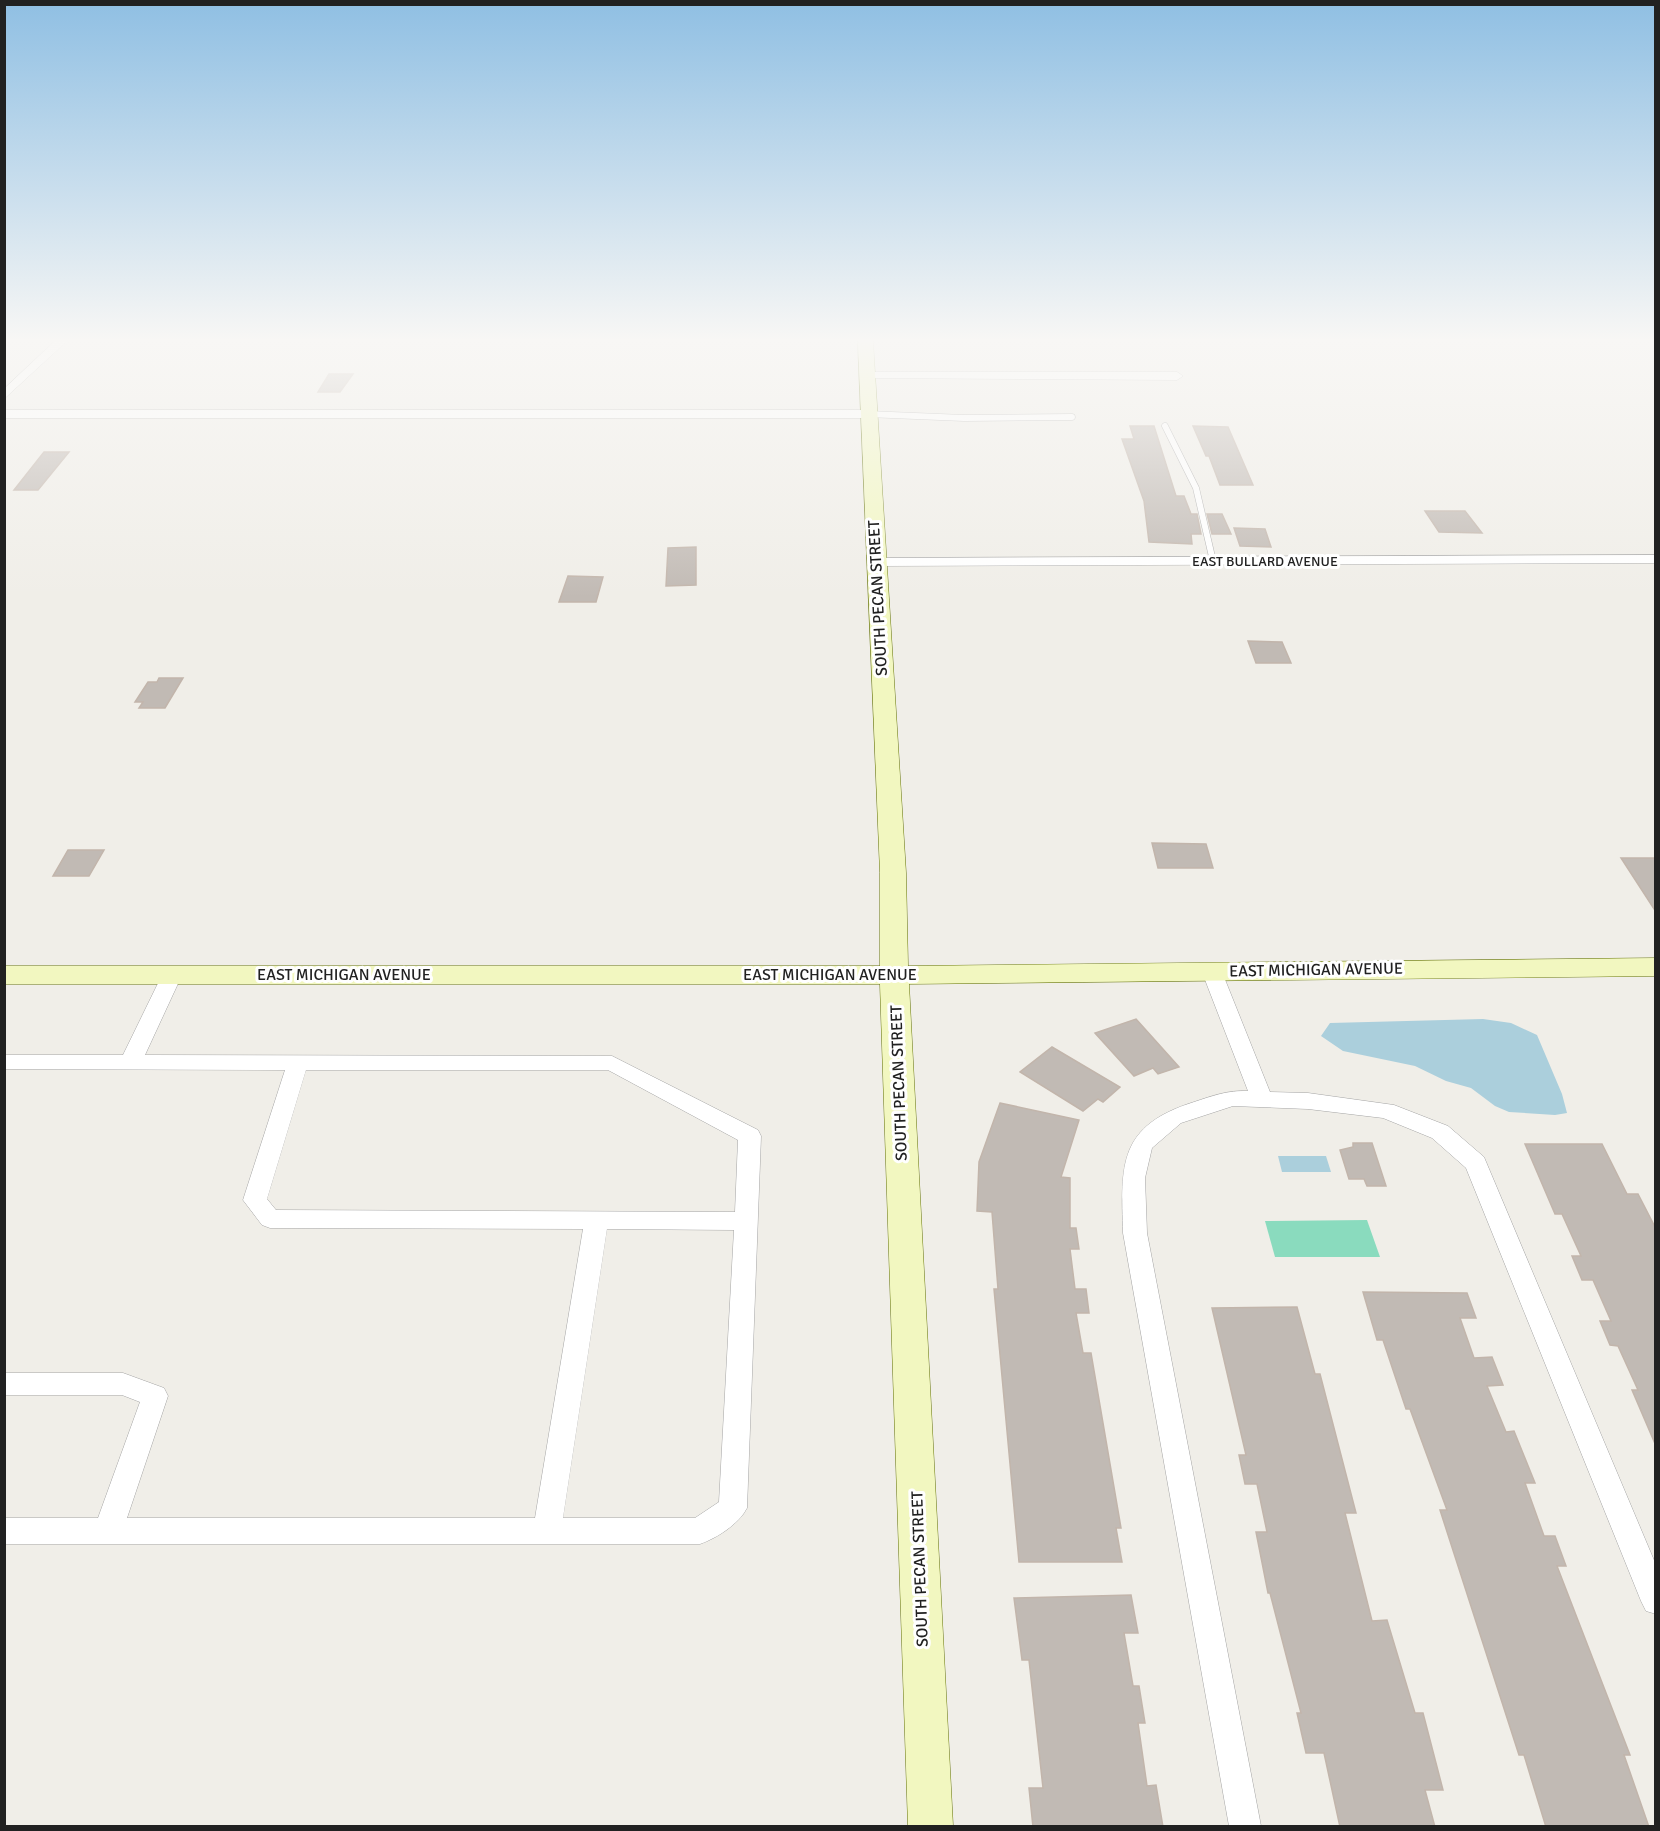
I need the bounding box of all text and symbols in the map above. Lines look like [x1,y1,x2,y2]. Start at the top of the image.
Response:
street label: SOUTH PECAN STREET [864,519,892,676]
street label: EAST BULLARD AVENUE [1192,553,1338,570]
street label: EAST MICHIGAN AVENUE [1229,958,1403,982]
street label: EAST MICHIGAN AVENUE [257,965,431,985]
street label: EAST MICHIGAN AVENUE [743,965,917,985]
street label: SOUTH PECAN STREET [886,1005,912,1161]
street label: SOUTH PECAN STREET [907,1491,933,1647]

